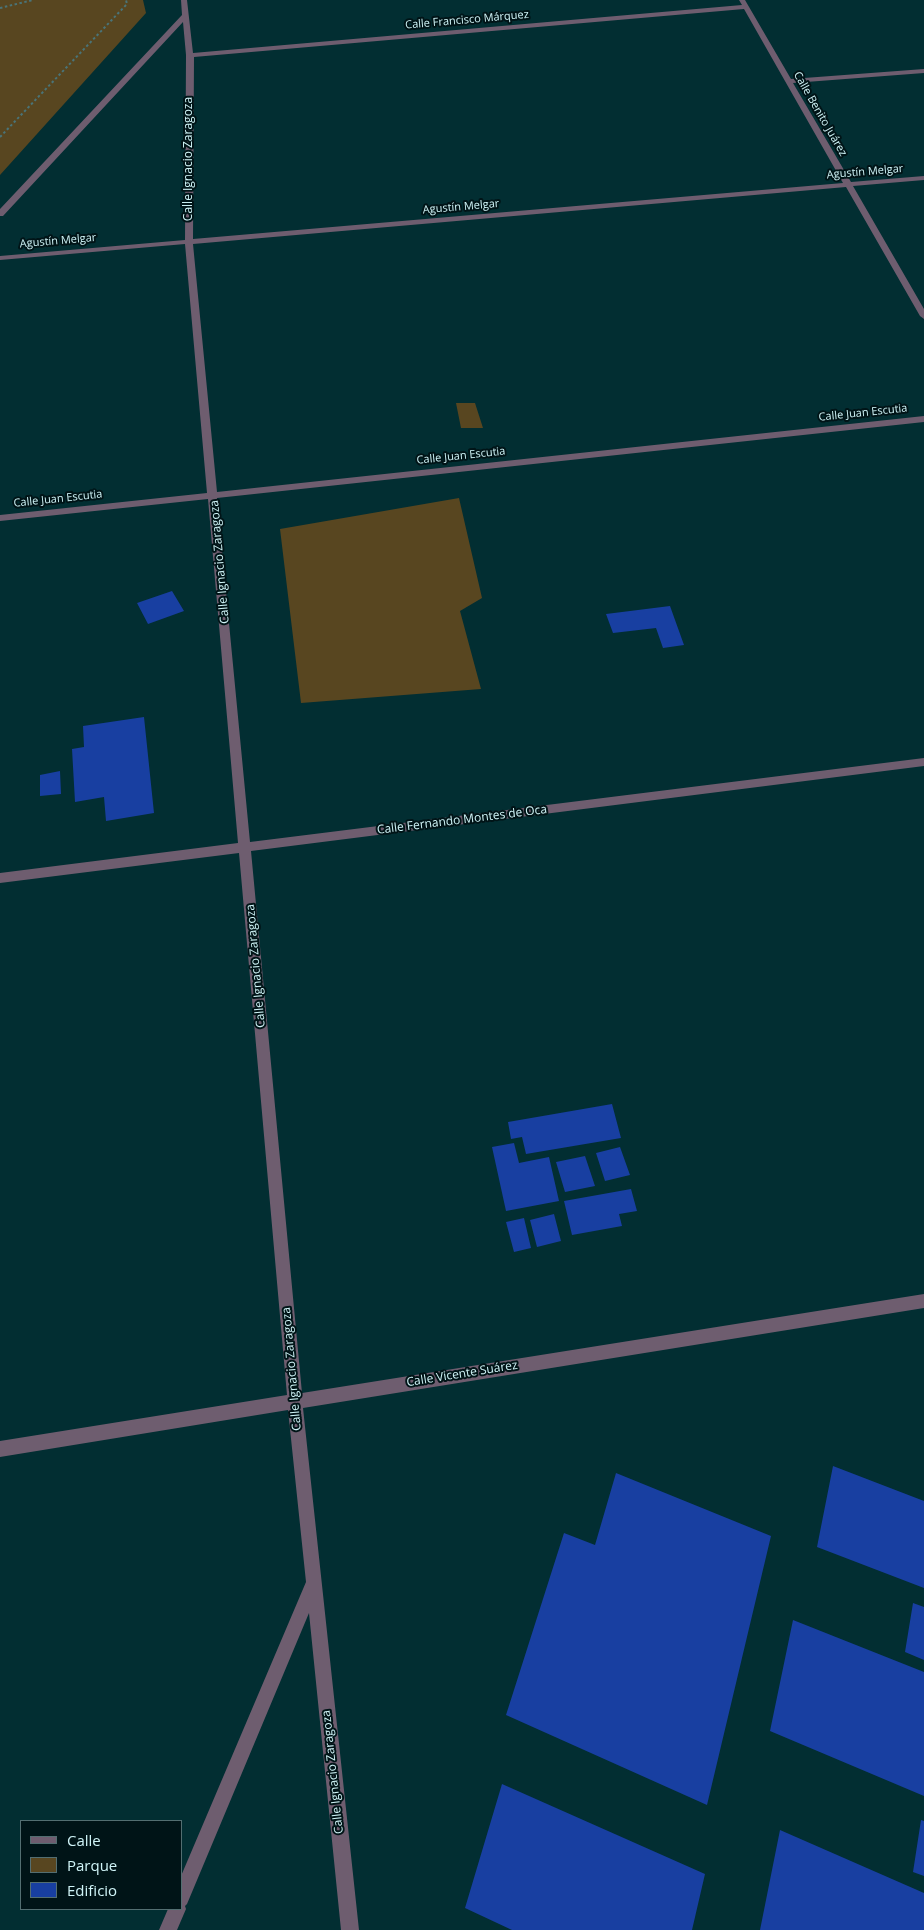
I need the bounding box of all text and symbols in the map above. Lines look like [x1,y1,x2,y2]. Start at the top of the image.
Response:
street label: Calle Francisco Márquez [405,8,529,32]
street label: Calle Benito Juárez [790,69,850,159]
street label: Calle Ignacio Zaragoza [182,97,196,221]
street label: Agustín Melgar [826,162,904,182]
street label: Agustín Melgar [422,197,500,217]
street label: Agustín Melgar [19,231,97,251]
street label: Calle Juan Escutia [818,402,908,424]
street label: Calle Juan Escutia [416,445,506,467]
street label: Calle Juan Escutia [13,488,103,510]
street label: Calle Ignacio Zaragoza [207,499,233,625]
street label: Calle Fernando Montes de Oca [376,802,548,838]
street label: Calle Ignacio Zaragoza [243,903,269,1029]
street label: Calle Ignacio Zaragoza [279,1306,305,1432]
street label: Calle Vicente Suárez [405,1358,519,1390]
street label: Calle Ignacio Zaragoza [319,1709,347,1835]
legend [20,1820,182,1910]
text: Calle [67,1830,101,1850]
text: Parque [67,1855,117,1875]
text: Edificio [67,1880,117,1900]

